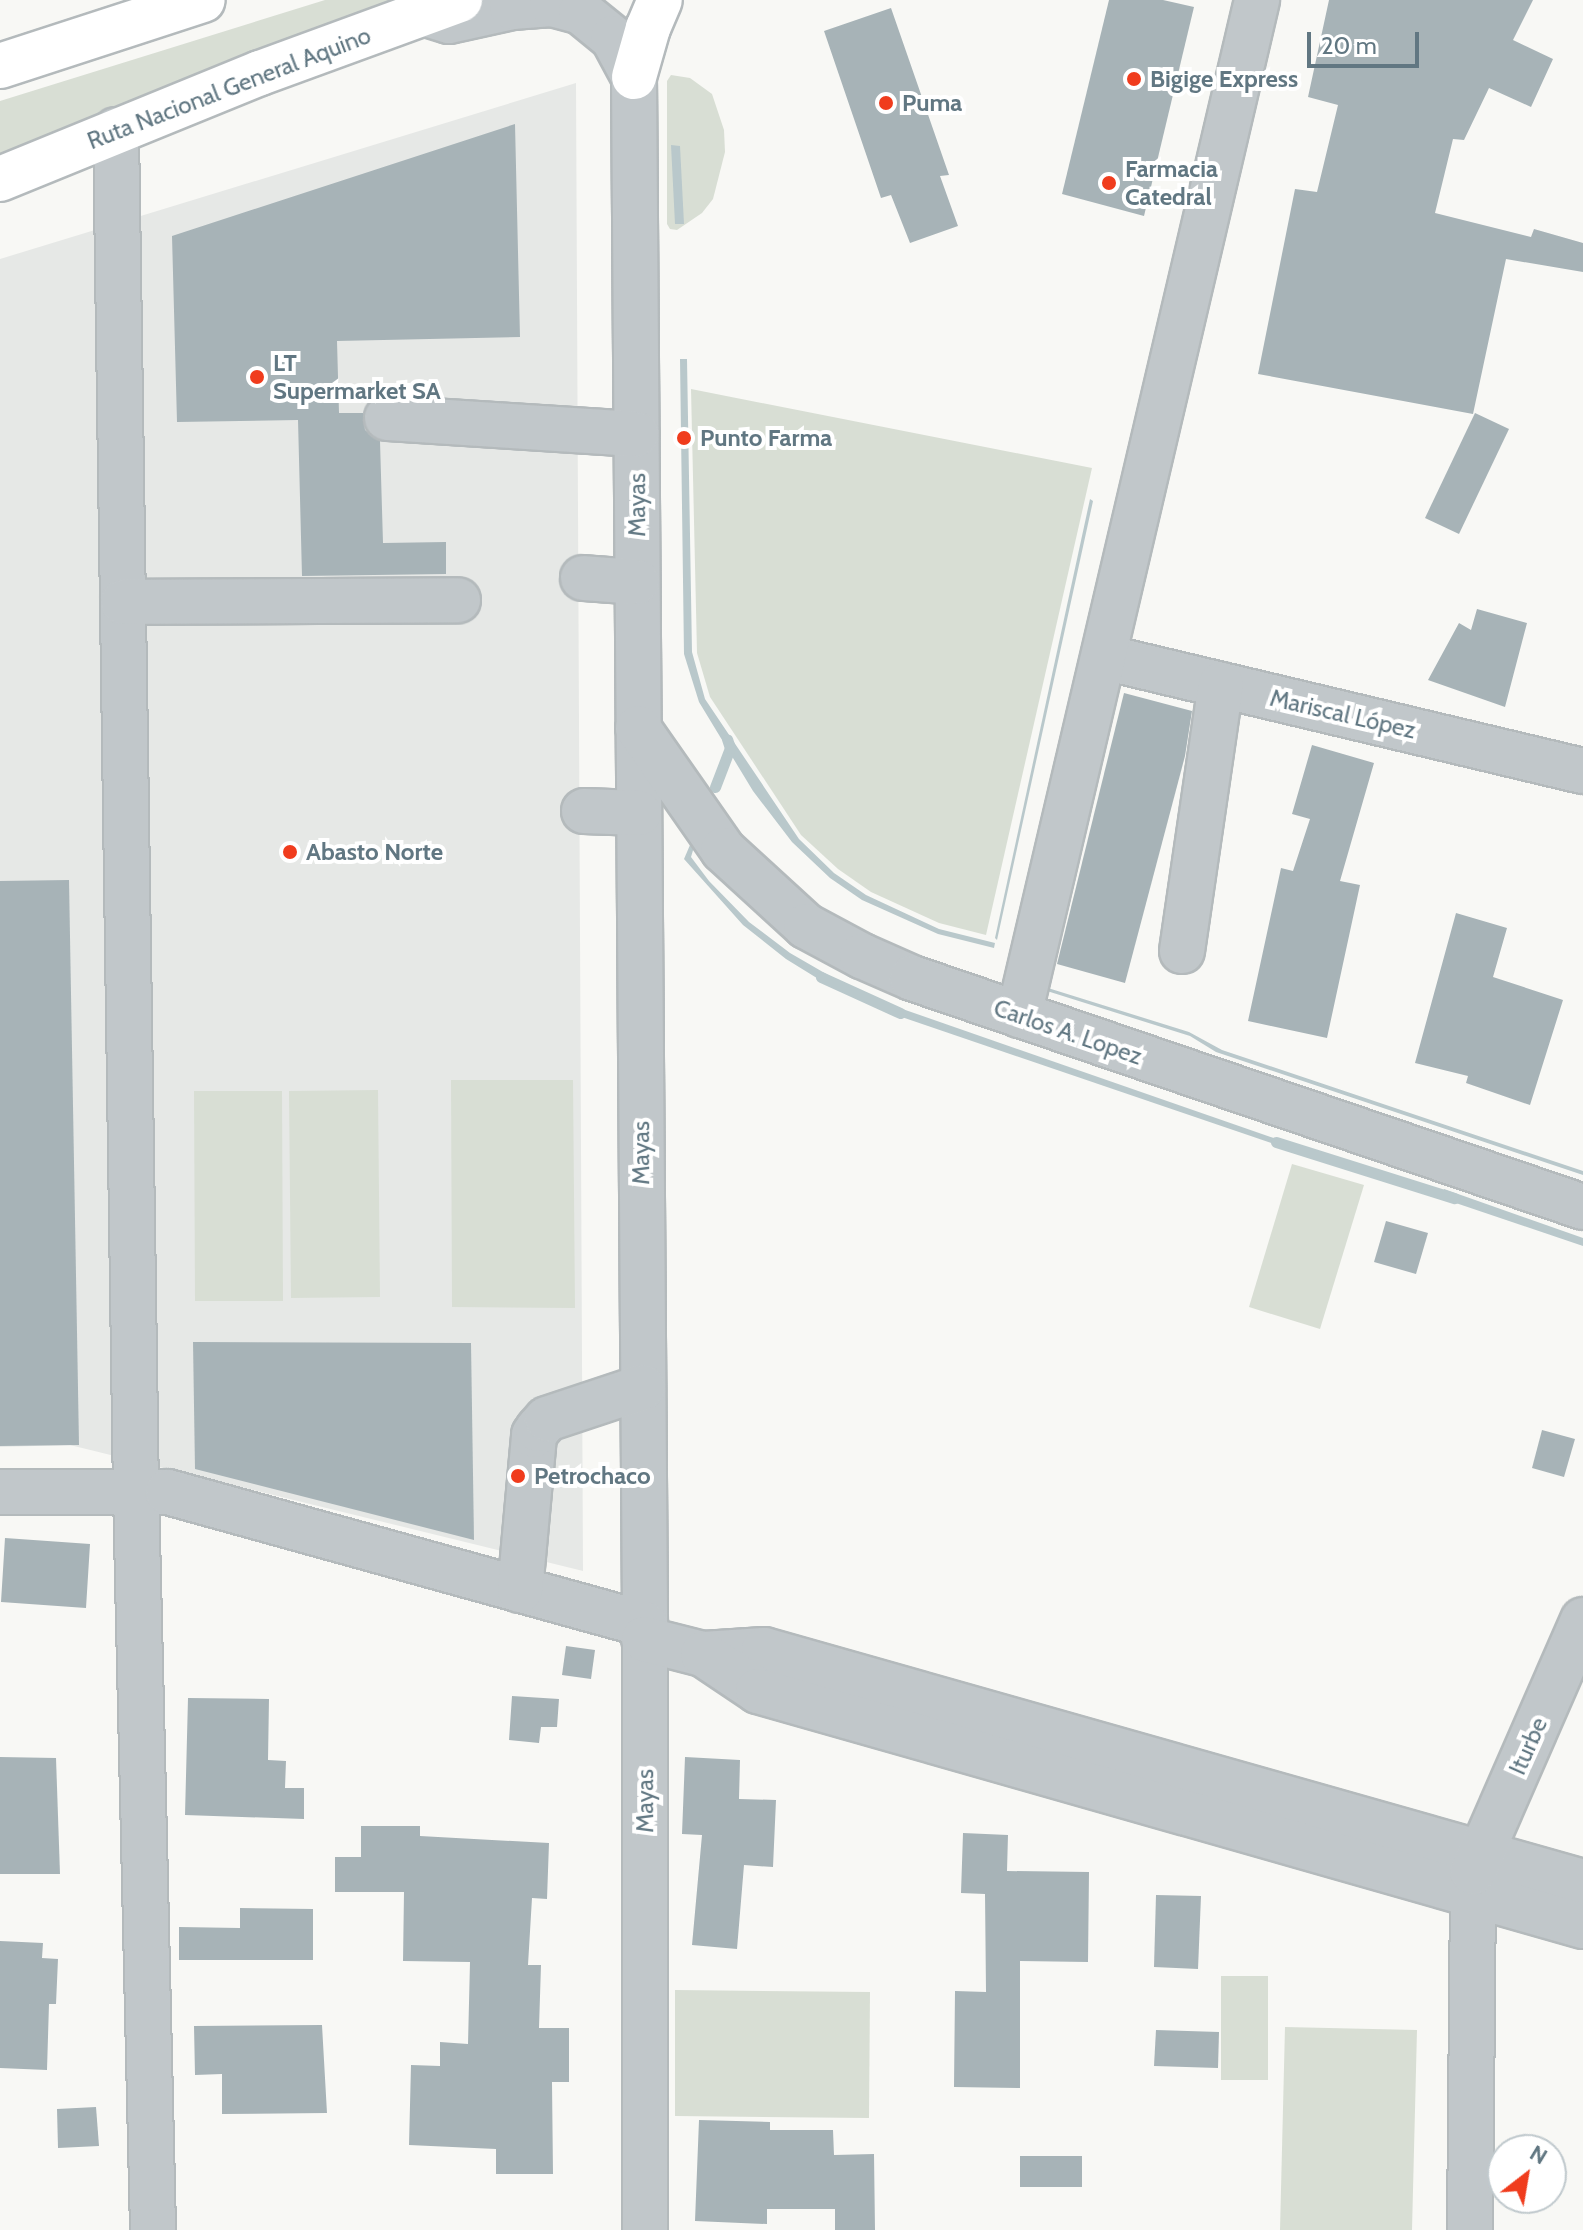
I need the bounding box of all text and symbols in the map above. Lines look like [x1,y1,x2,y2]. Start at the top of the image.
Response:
scale bar [1311,16,1423,66]
street label: Ruta Nacional General Aquino [83,21,375,155]
text: 20 m [1321,31,1377,60]
place label: Bigige Express [1150,65,1298,93]
marker: Bigige Express [1125,70,1143,88]
place label: Puma [902,89,962,117]
marker: Puma [877,94,895,112]
place label: Farmacia Catedral [1125,155,1218,211]
marker: Farmacia Catedral [1100,174,1118,192]
place label: LT Supermarket SA [273,349,441,405]
marker: LT Supermarket SA [248,368,266,386]
place label: Punto Farma [700,424,832,452]
marker: Punto Farma [675,429,693,447]
street label: Mayas [623,473,651,537]
street label: Mariscal López [1267,683,1419,745]
place label: Abasto Norte [306,838,443,866]
marker: Abasto Norte [281,843,299,861]
street label: Carlos A. Lopez [990,993,1146,1071]
street label: Mayas [627,1121,655,1185]
place label: Petrochaco [534,1462,651,1490]
marker: Petrochaco [509,1467,527,1485]
street label: Iturbe [1503,1713,1553,1779]
street label: Mayas [631,1769,659,1833]
north arrow [1487,2134,1567,2214]
text: N [1525,2139,1552,2170]

